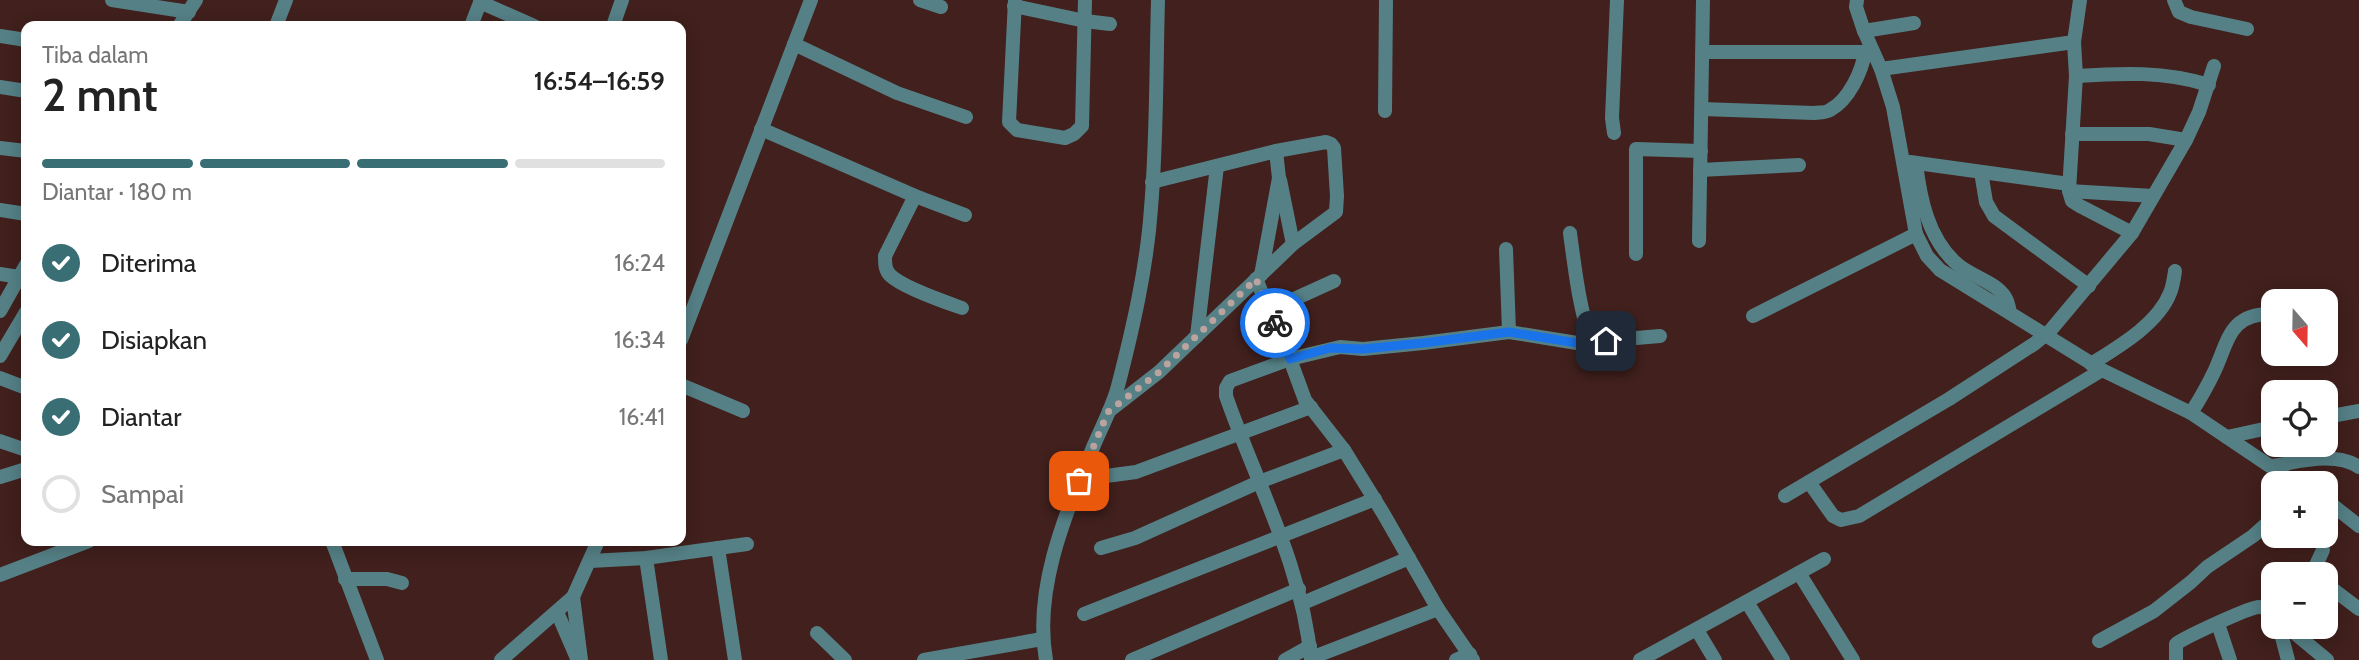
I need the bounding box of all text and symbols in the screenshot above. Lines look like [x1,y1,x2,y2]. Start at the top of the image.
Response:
text: Tiba dalam [42,41,148,69]
text: 16:54–16:59 [534,65,665,97]
text: 2 mnt [42,67,158,123]
text: Diantar · 180 m [42,178,192,206]
icon: check [42,244,80,282]
text: Diterima [101,247,196,279]
text: 16:24 [614,249,665,277]
courier [1240,288,1310,358]
north arrow [2261,289,2338,366]
map controls [2261,289,2338,639]
icon: bike [1256,304,1294,342]
pin [1576,311,1636,371]
icon: check [42,321,80,359]
icon: home [1587,322,1625,360]
text: Disiapkan [101,324,207,356]
text: 16:34 [614,326,665,354]
button: locate [2261,380,2338,457]
icon: check [42,398,80,436]
text: Diantar [101,401,182,433]
text: 16:41 [619,403,665,431]
pin [1049,451,1109,511]
icon: bag [1060,462,1098,500]
button: + [2261,471,2338,548]
text: Sampai [101,478,184,510]
button: − [2261,562,2338,639]

